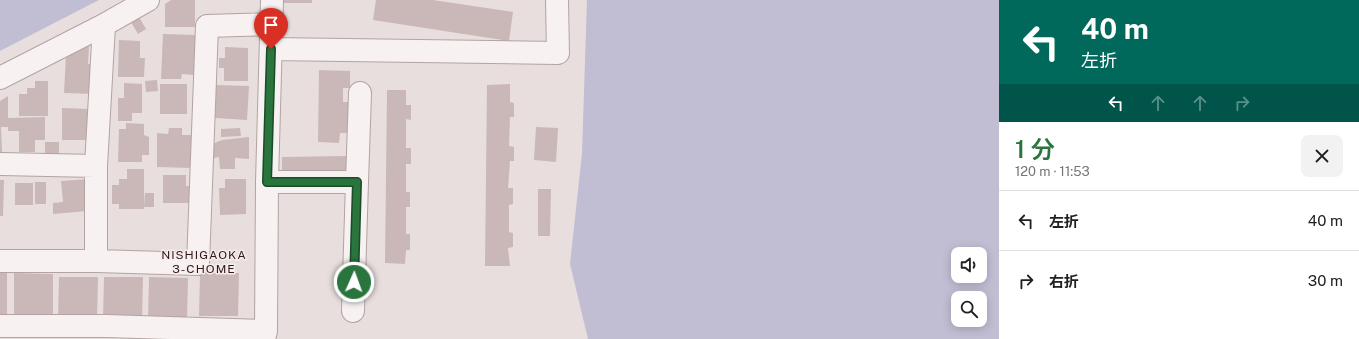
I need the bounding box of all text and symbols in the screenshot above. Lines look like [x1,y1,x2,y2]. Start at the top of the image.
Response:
pin [254,8,288,49]
text: 40 m [1081,12,1149,45]
icon: arrive [260,14,282,36]
icon: left [1015,16,1067,68]
text: 左折 [1081,50,1117,71]
icon: left [1105,92,1127,114]
icon: ahead [1147,92,1169,114]
icon: ahead [1189,92,1211,114]
icon: right [1231,92,1253,114]
text: 1 分 [1015,135,1055,163]
button: close [1301,135,1343,177]
text: 120 m · 11:53 [1015,164,1090,179]
icon: left [1015,210,1037,232]
text: 40 m [1308,212,1343,229]
text: 左折 [1049,213,1079,230]
map controls [951,247,987,327]
button: sound [951,247,987,283]
district label: NISHIGAOKA 3-CHOME [161,248,247,276]
position arrow [333,261,375,303]
icon: right [1015,270,1037,292]
text: 30 m [1308,272,1343,289]
text: 右折 [1049,273,1079,290]
button: search [951,291,987,327]

